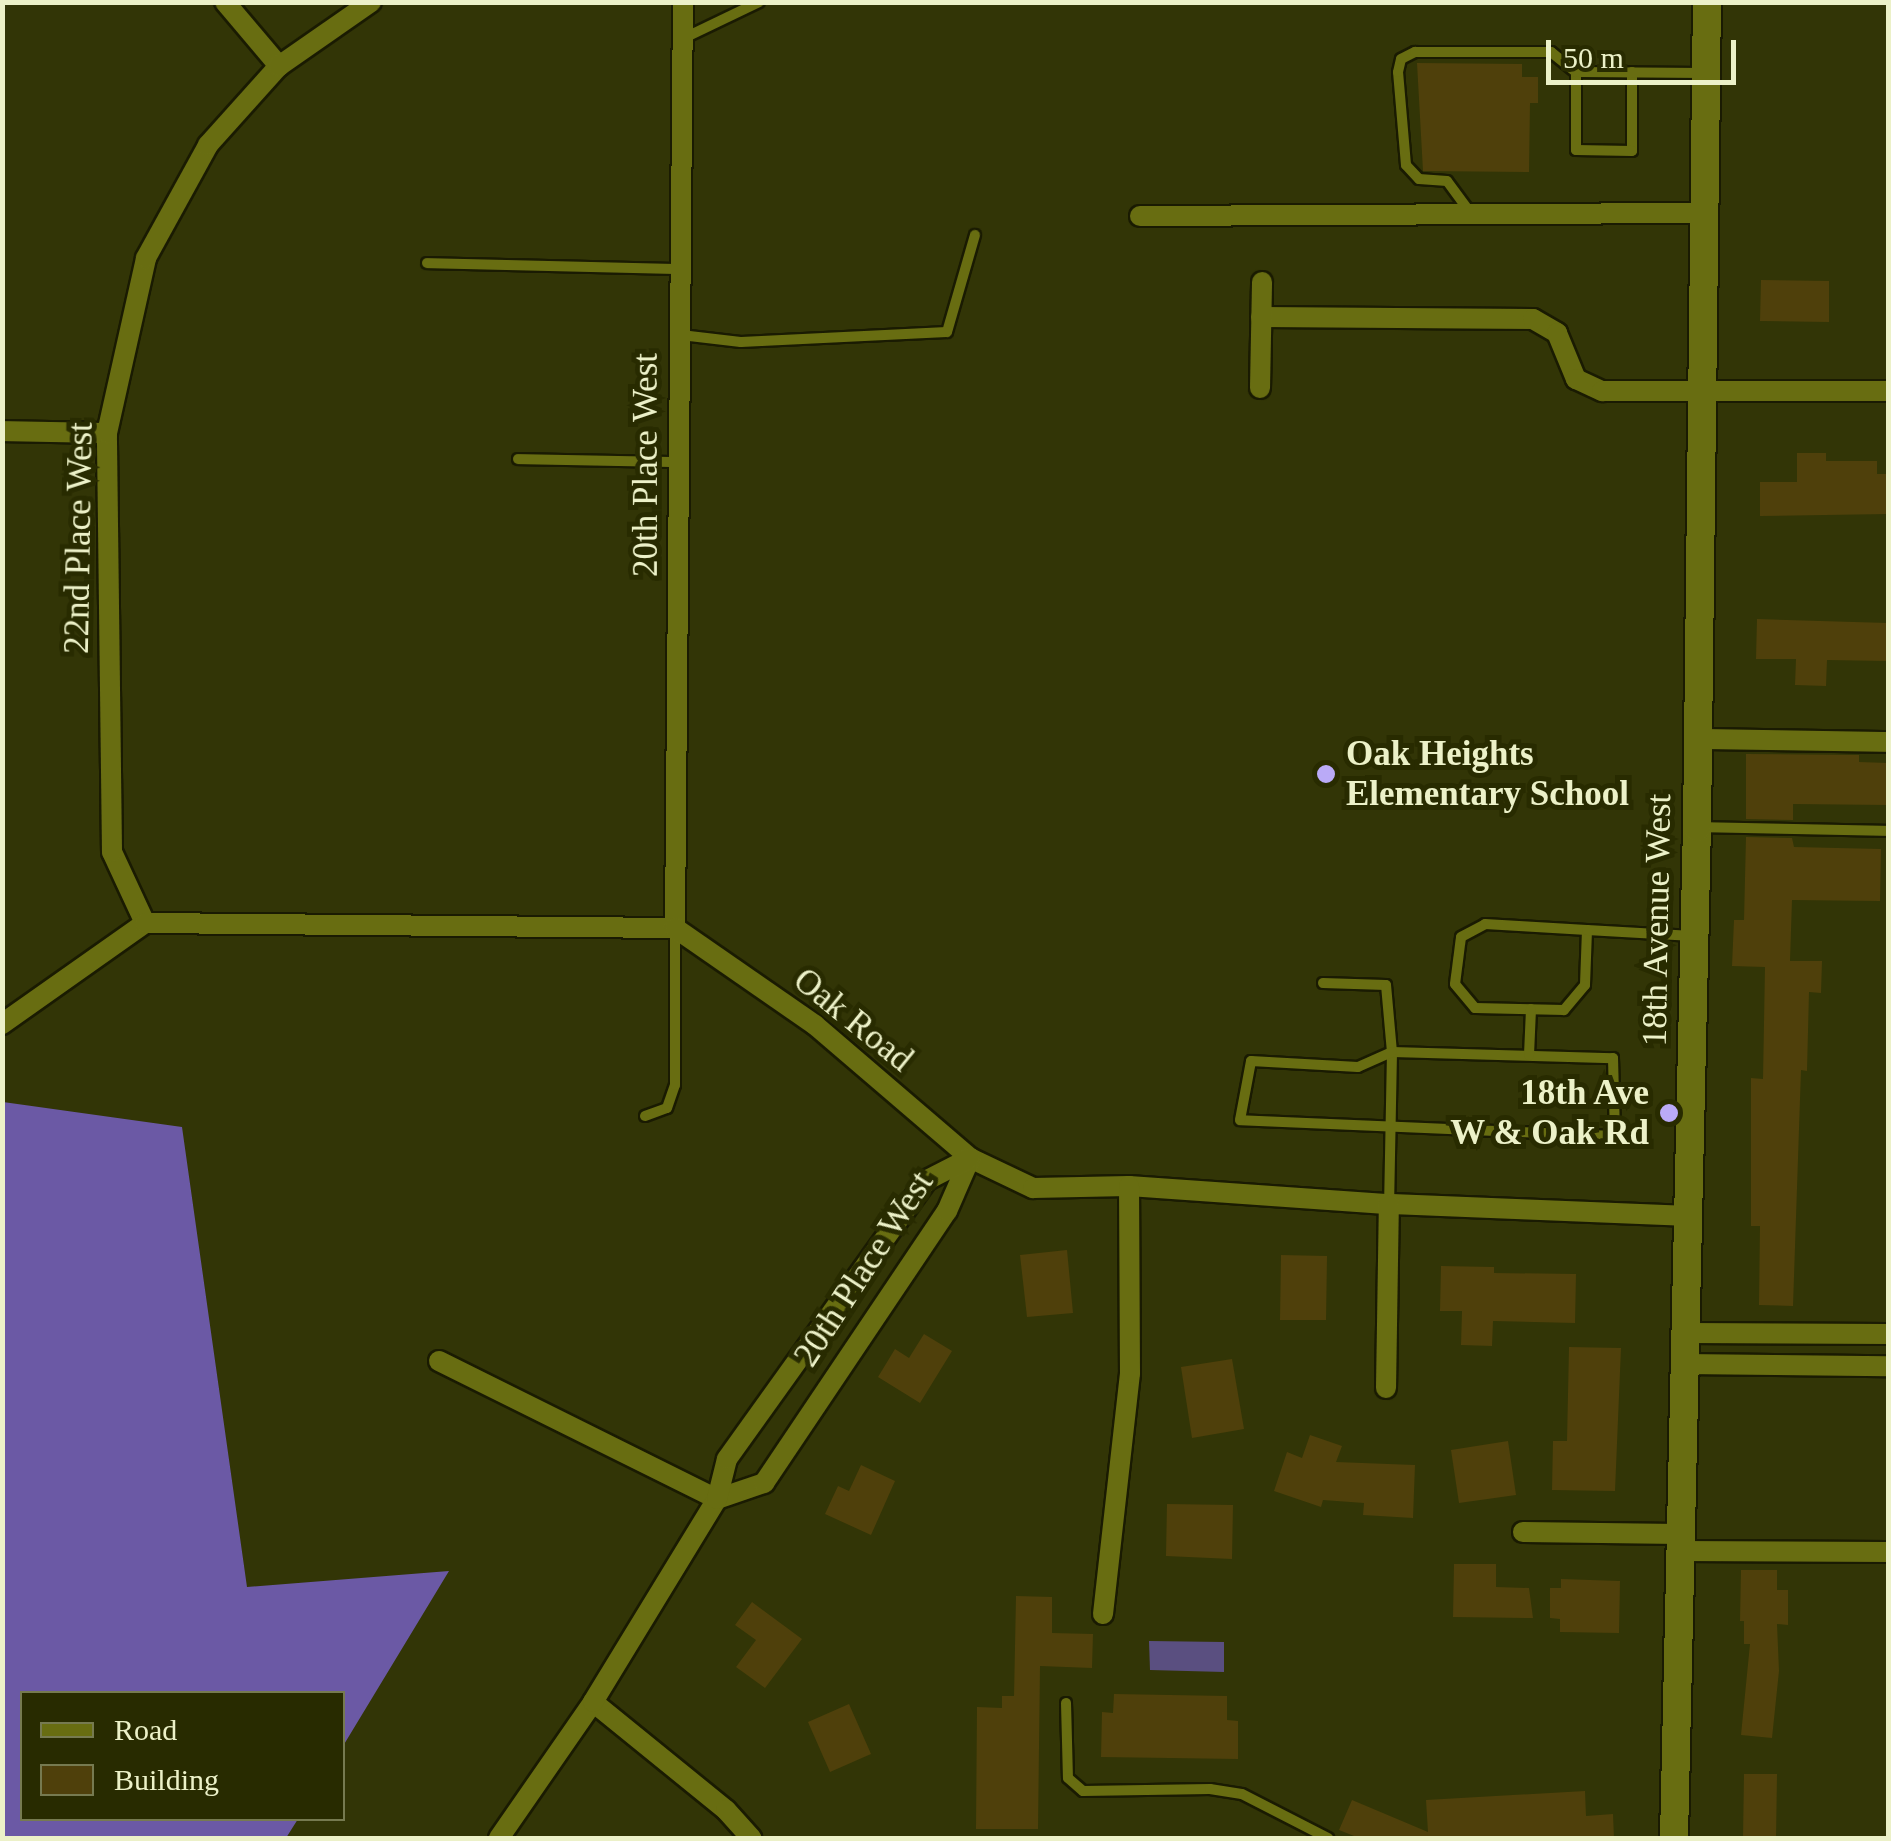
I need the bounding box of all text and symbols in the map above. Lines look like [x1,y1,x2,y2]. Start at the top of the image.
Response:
scale bar [1551,20,1741,82]
text: 50 m [1563,41,1624,74]
street label: 20th Place West [625,353,667,577]
street label: 22nd Place West [56,421,102,655]
place label: Oak Heights Elementary School [1346,733,1629,815]
marker: Oak Heights Elementary School [1315,763,1337,785]
street label: 18th Avenue West [1634,792,1680,1048]
street label: Oak Road [785,959,921,1081]
place label: 18th Ave W & Oak Rd [1450,1072,1649,1154]
marker: 18th Ave W & Oak Rd [1658,1102,1680,1124]
street label: 20th Place West [785,1163,943,1375]
legend [20,1691,345,1821]
text: Road [114,1713,177,1746]
text: Building [114,1763,219,1796]

